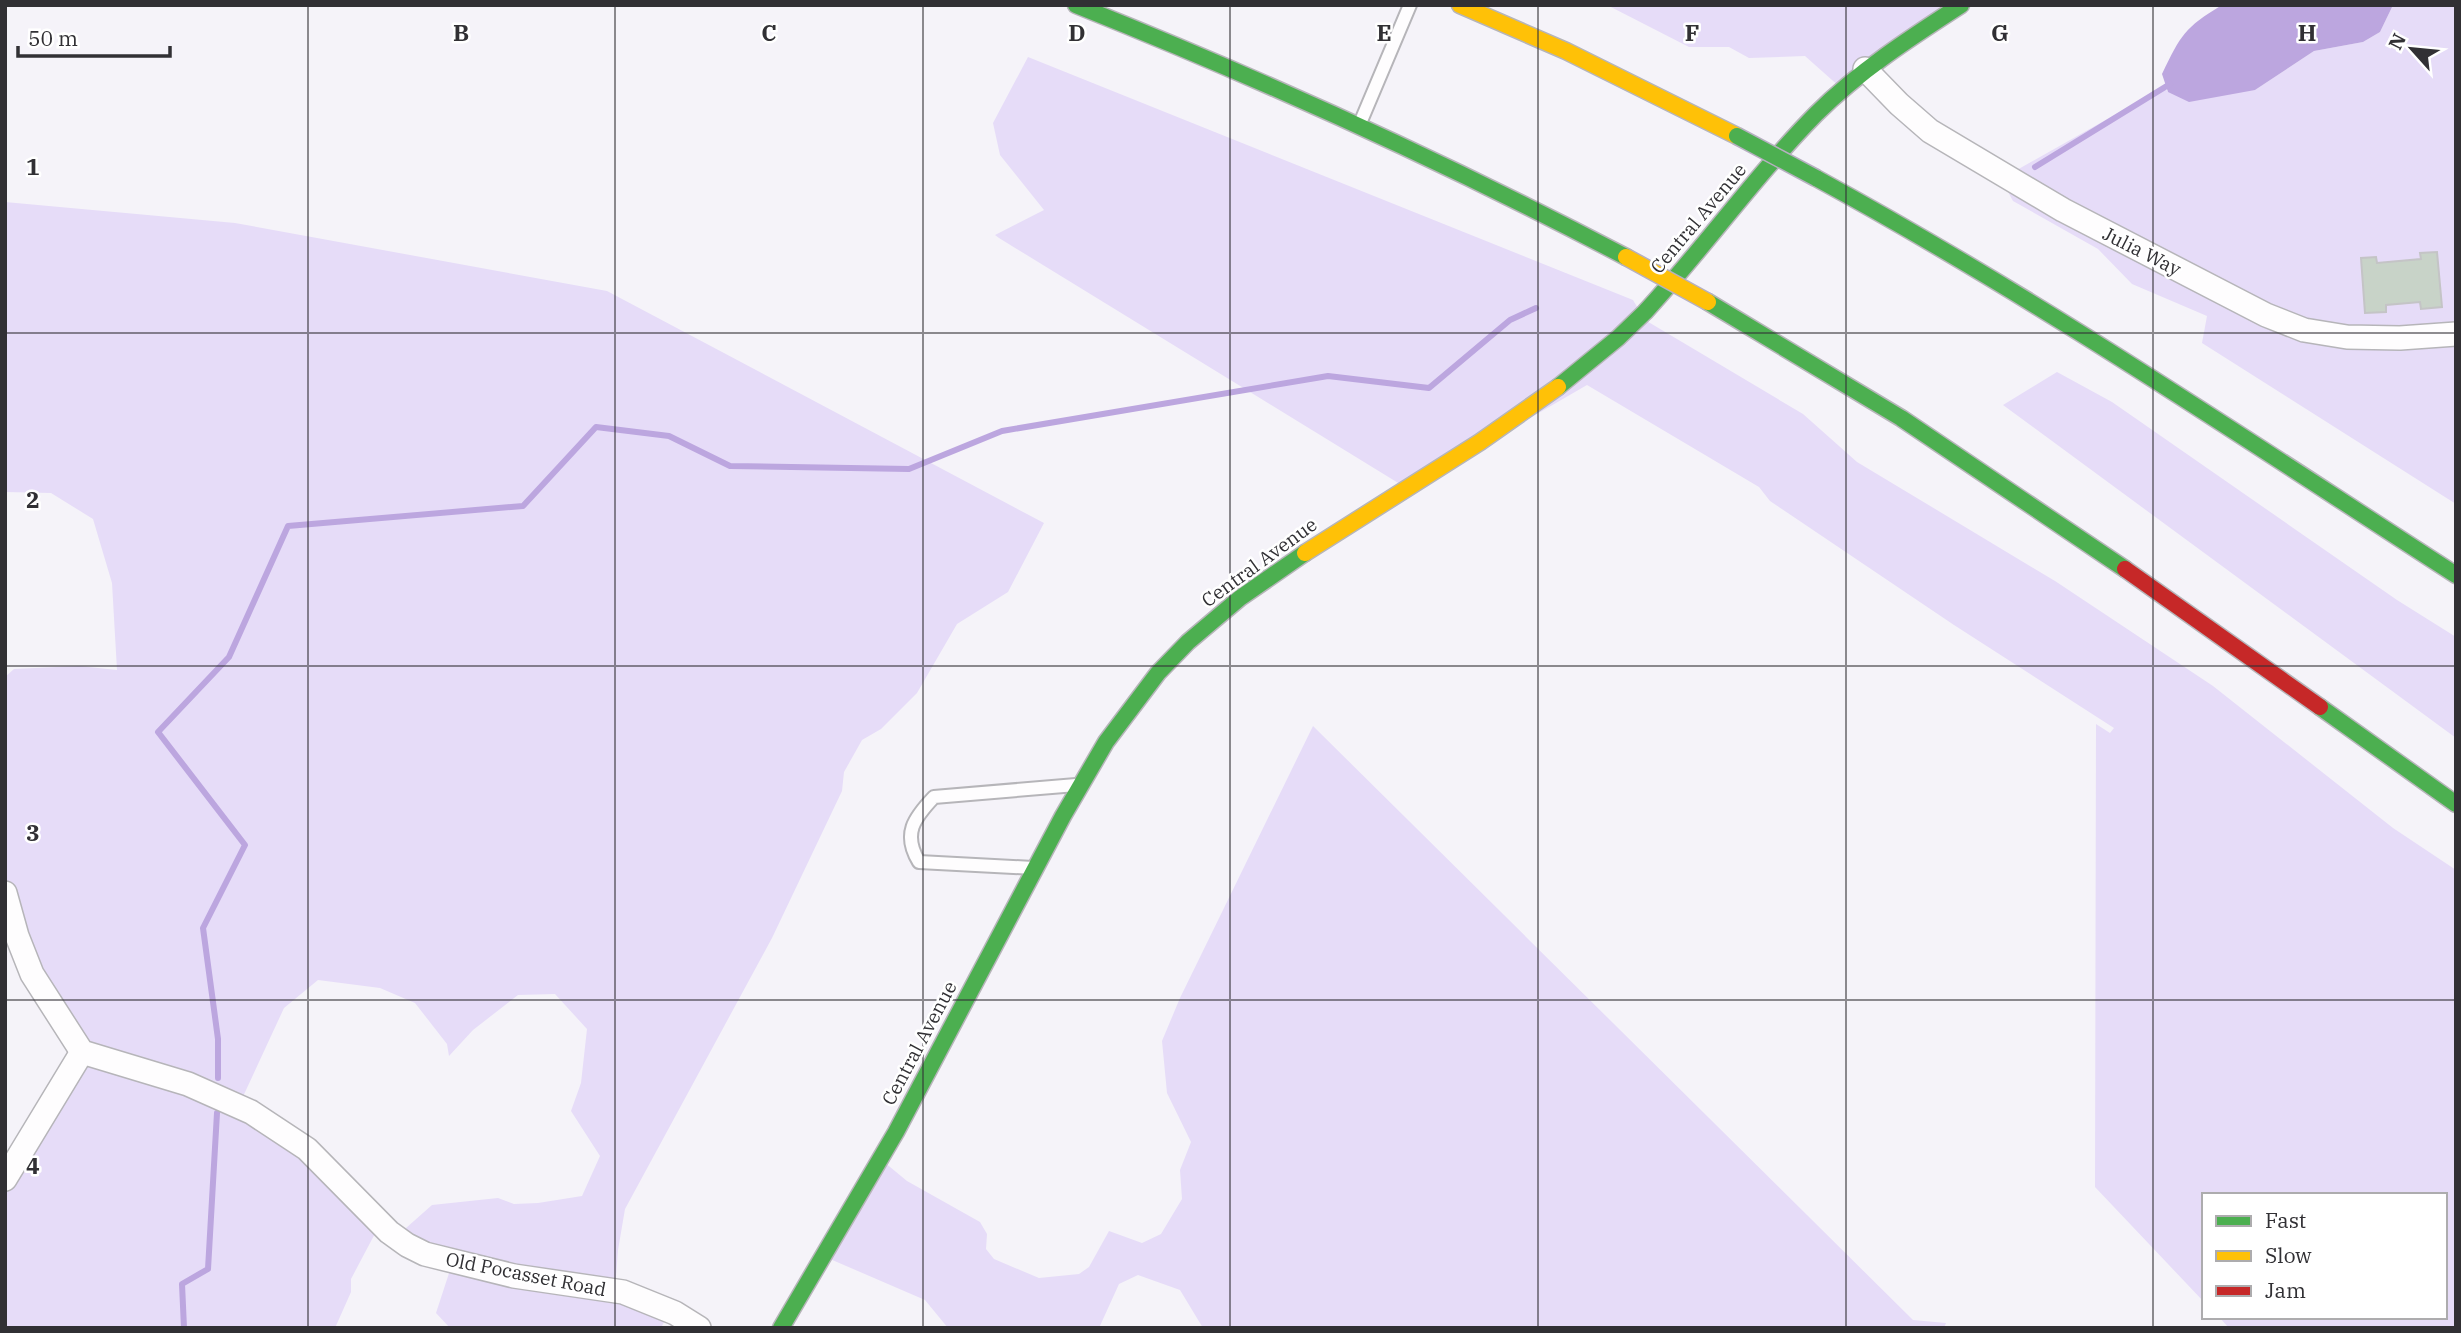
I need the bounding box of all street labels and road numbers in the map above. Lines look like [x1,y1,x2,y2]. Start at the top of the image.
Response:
street label: Central Avenue [1645,158,1751,278]
street label: Julia Way [2099,221,2186,281]
street label: Central Avenue [1197,512,1321,612]
street label: Central Avenue [876,977,962,1109]
street label: Old Pocasset Road [444,1247,608,1301]

